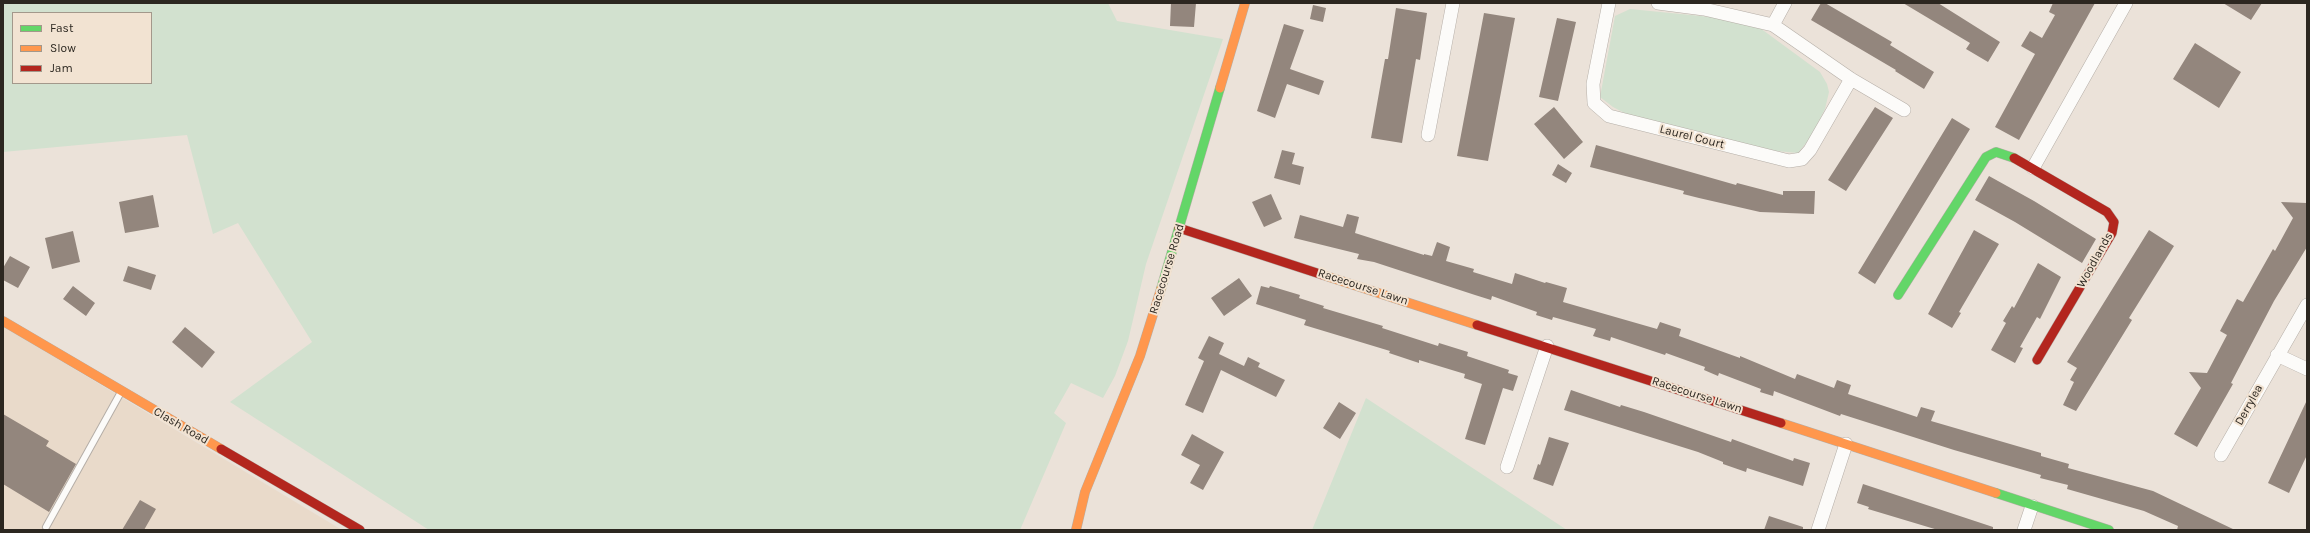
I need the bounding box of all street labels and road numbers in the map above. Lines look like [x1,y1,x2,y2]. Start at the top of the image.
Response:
street label: Laurel Court [1658,122,1726,152]
street label: Racecourse Road [1146,222,1188,316]
street label: Woodlands [2074,230,2116,290]
street label: Racecourse Lawn [1316,266,1410,308]
street label: Racecourse Lawn [1650,374,1744,416]
street label: Derrylea [2232,382,2266,428]
street label: Clash Road [151,404,211,448]

